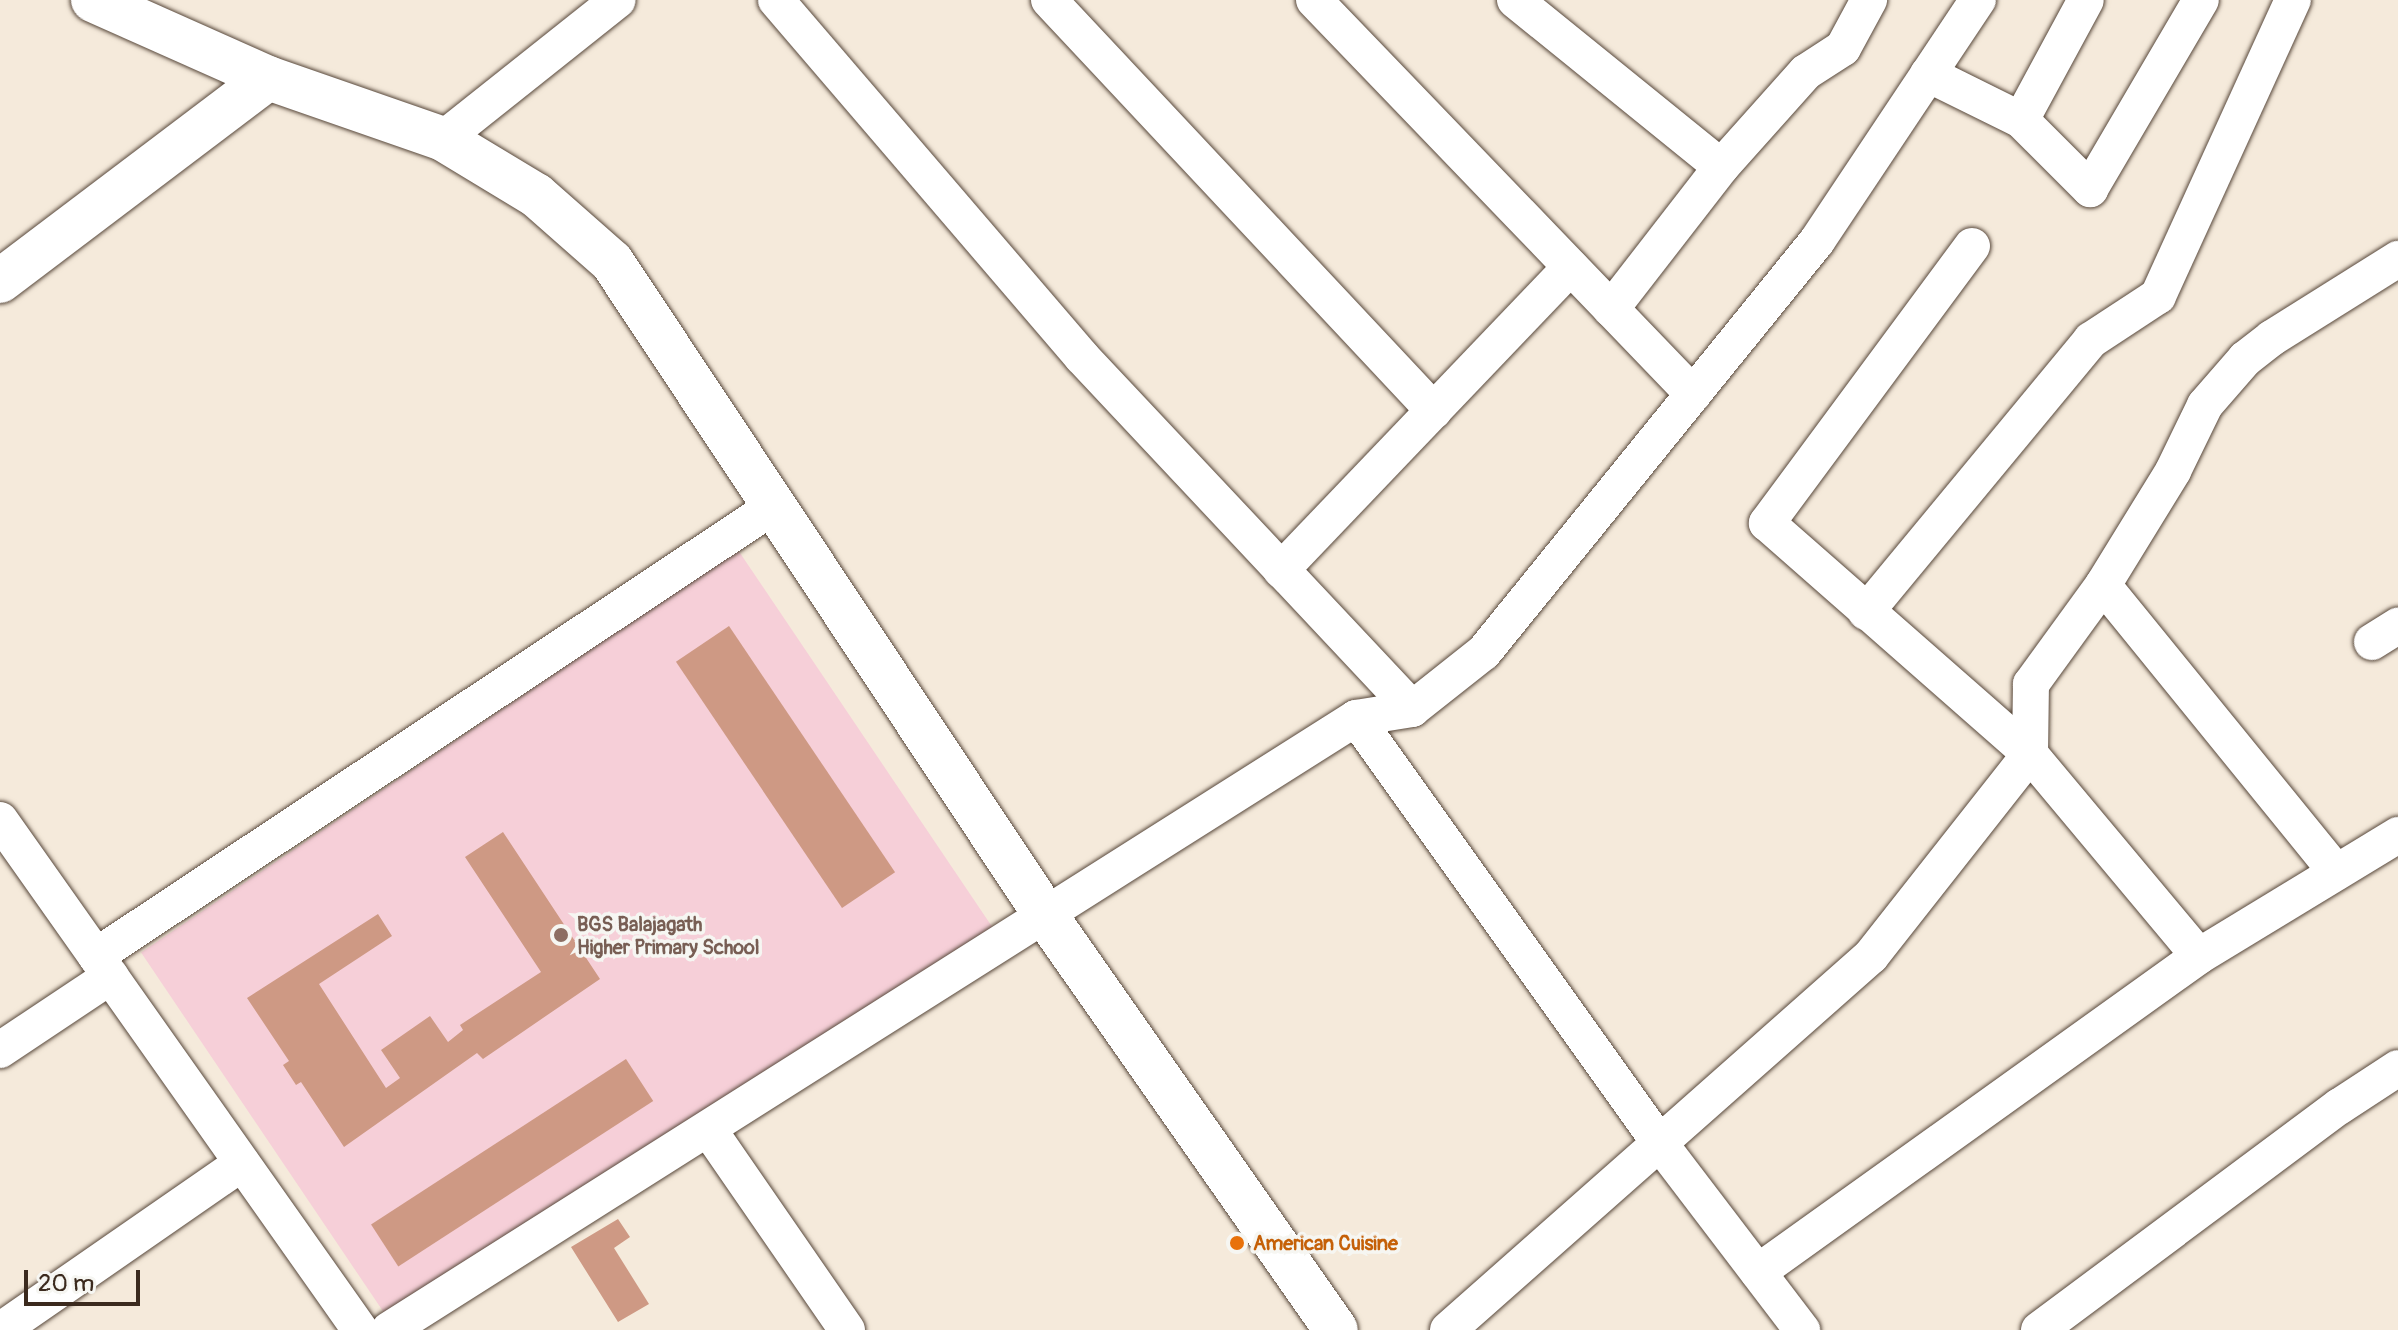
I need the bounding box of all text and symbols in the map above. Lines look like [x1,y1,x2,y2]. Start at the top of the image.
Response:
place label: BGS Balajagath Higher Primary School [577,912,760,959]
marker: BGS Balajagath Higher Primary School [552,926,570,944]
place label: American Cuisine [1253,1231,1398,1255]
marker: American Cuisine [1228,1234,1246,1252]
scale bar [28,1254,144,1304]
text: 20 m [38,1269,94,1298]

